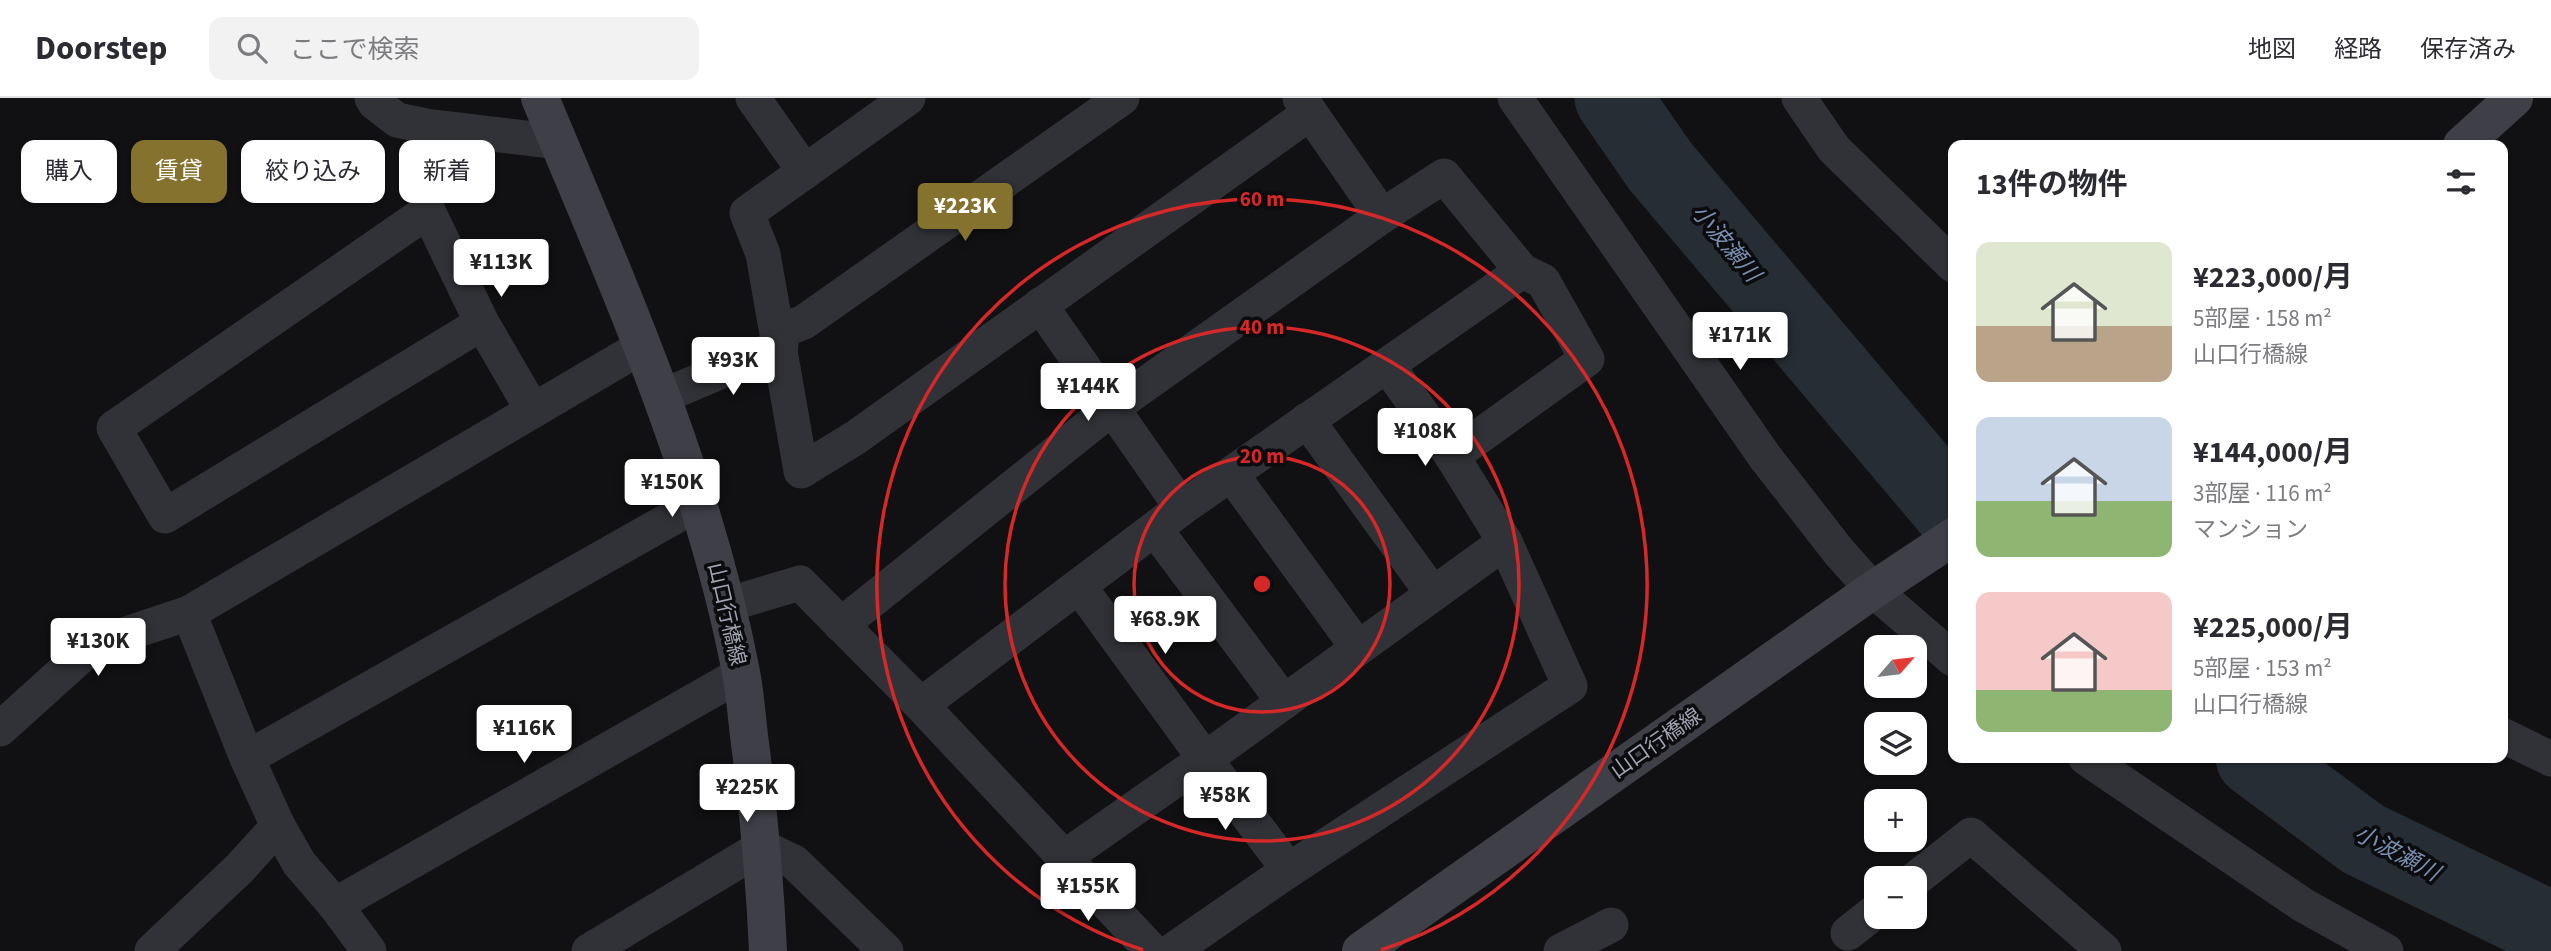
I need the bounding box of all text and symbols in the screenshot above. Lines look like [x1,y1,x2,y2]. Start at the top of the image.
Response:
search box [209,17,699,80]
text: Doorstep [35,25,167,72]
icon: search [233,29,271,67]
text: ここで検索 [289,31,419,68]
text: 地図 [2248,32,2296,67]
text: 経路 [2334,32,2382,67]
text: 保存済み [2420,32,2516,67]
chip: 購入 [21,140,117,203]
chip: 賃貸 [131,140,227,203]
chip: 絞り込み [241,140,385,203]
chip: 新着 [399,140,495,203]
text: 13件の物件 [1976,163,2128,206]
icon: filters [2442,163,2480,201]
pin: ¥223K [916,184,1014,243]
text: 60 m [1240,184,1284,214]
text: ¥223K [934,189,996,222]
water label: 小波瀬川 [1684,197,1770,291]
pin: ¥113K [452,240,550,299]
text: ¥113K [470,245,532,278]
text: ¥223,000/月 [2193,256,2353,299]
icon: home [2032,270,2116,354]
text: 5部屋 · 158 m² [2193,302,2332,335]
text: 40 m [1240,312,1284,342]
pin: ¥171K [1691,313,1789,372]
text: ¥171K [1709,318,1771,351]
pin: ¥93K [692,338,774,397]
text: 山口行橋線 [2193,338,2308,371]
text: ¥93K [708,343,758,376]
pin: ¥144K [1039,364,1137,423]
text: ¥144K [1057,369,1119,402]
pin: ¥108K [1376,408,1474,468]
text: ¥108K [1394,414,1456,447]
text: ¥144,000/月 [2193,431,2353,474]
text: 20 m [1240,441,1284,471]
icon: home [2032,445,2116,529]
pin: ¥150K [623,460,721,519]
text: ¥150K [641,465,703,498]
text: 3部屋 · 116 m² [2193,477,2332,510]
text: マンション [2193,513,2308,546]
street label: 山口行橋線 [701,559,753,669]
centre of rings [1250,572,1274,596]
pin: ¥68.9K [1108,596,1222,656]
text: ¥68.9K [1130,602,1200,635]
text: ¥225,000/月 [2193,606,2353,649]
pin: ¥130K [49,618,147,678]
icon: home [2032,620,2116,704]
text: ¥130K [67,624,129,657]
north arrow [1864,635,1927,698]
map controls [1864,635,1927,929]
text: 5部屋 · 153 m² [2193,652,2332,685]
text: 山口行橋線 [2193,688,2308,721]
street label: 山口行橋線 [1604,701,1708,785]
pin: ¥116K [475,706,573,765]
text: ¥116K [493,711,555,744]
button: layers [1864,712,1927,775]
pin: ¥225K [698,764,796,824]
text: ¥225K [716,770,778,803]
pin: ¥58K [1184,772,1266,832]
text: ¥58K [1200,778,1250,811]
button: + [1864,789,1927,852]
water label: 小波瀬川 [2349,817,2448,891]
pin: ¥155K [1039,864,1137,923]
button: − [1864,866,1927,929]
text: ¥155K [1057,869,1119,902]

